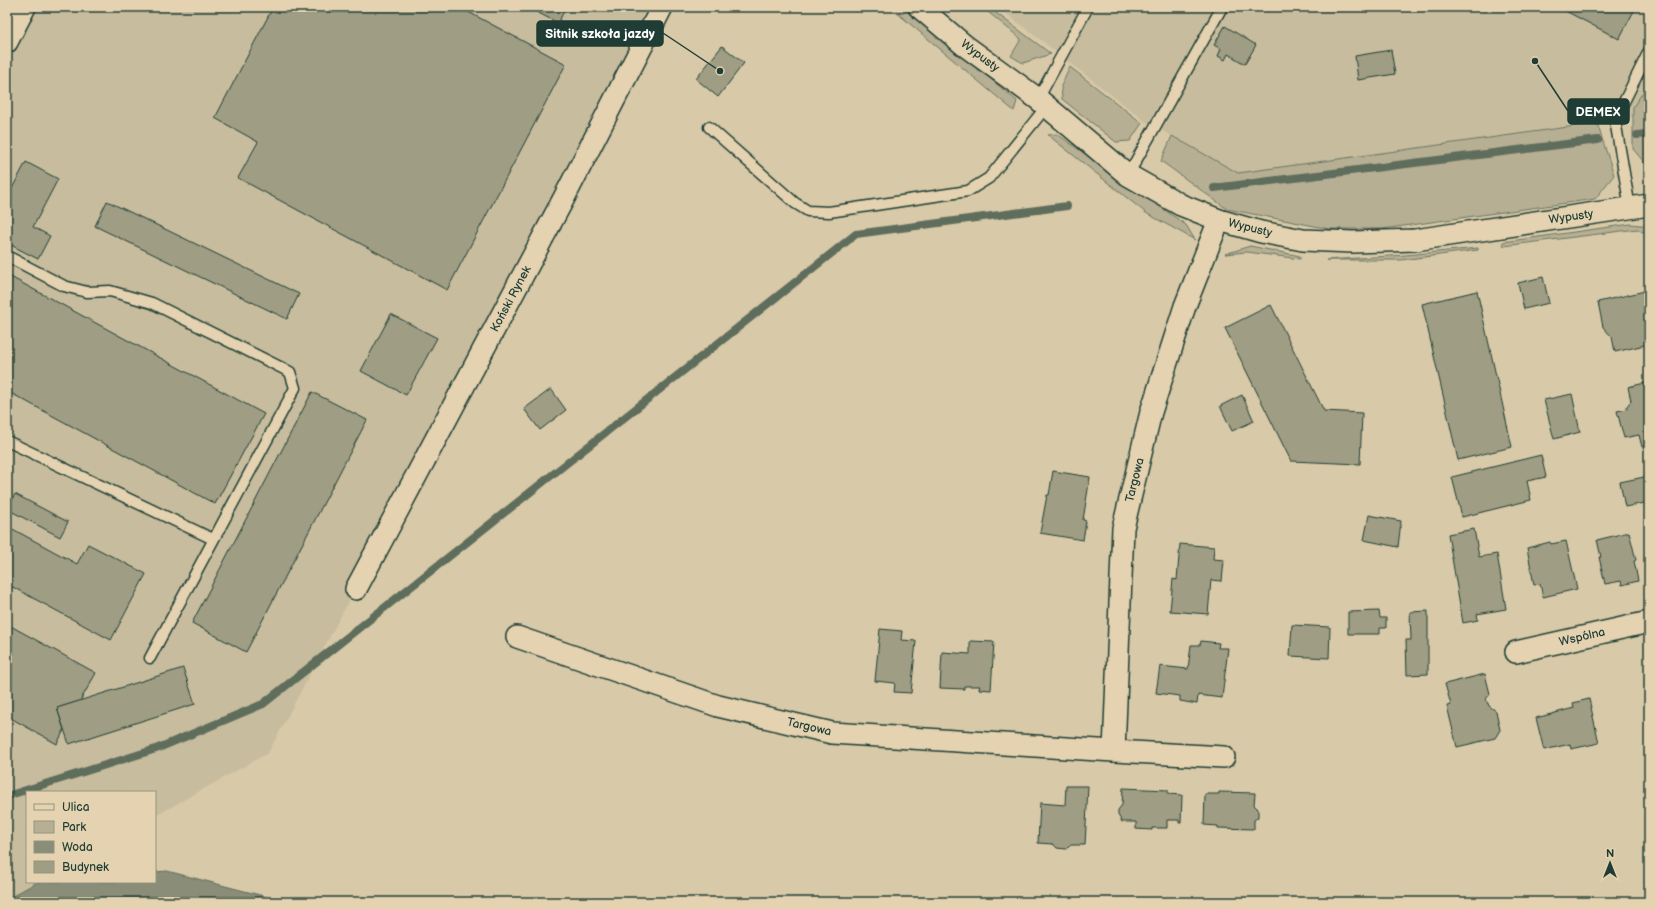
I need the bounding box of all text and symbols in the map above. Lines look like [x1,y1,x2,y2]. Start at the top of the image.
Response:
callout: Sitnik szkoła jazdy [537,21,663,46]
text: Sitnik szkoła jazdy [545,26,655,42]
street label: Wypusty [958,37,1003,76]
callout: DEMEX [1568,99,1629,124]
text: DEMEX [1576,104,1621,120]
street label: Wypusty [1548,206,1595,228]
street label: Wypusty [1226,215,1274,241]
street label: Koński Rynek [487,263,535,335]
street label: Targowa [1122,456,1148,504]
street label: Wspólna [1557,624,1607,650]
street label: Targowa [785,715,833,739]
legend [26,791,156,883]
text: Ulica [62,800,90,815]
text: Park [62,820,86,835]
text: Woda [62,840,93,855]
north arrow [1590,843,1630,883]
text: N [1606,847,1614,860]
text: Budynek [62,860,109,875]

